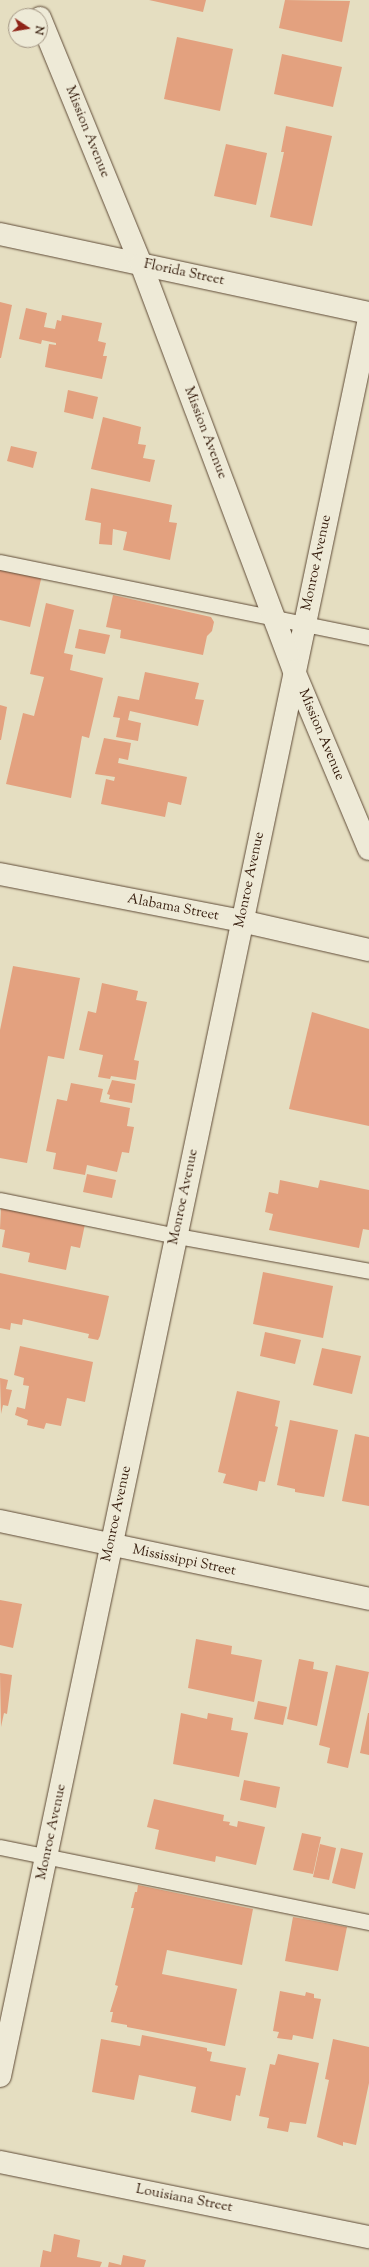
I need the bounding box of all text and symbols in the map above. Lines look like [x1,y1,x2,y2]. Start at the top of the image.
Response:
north arrow [8,8,48,48]
text: N [30,24,47,36]
street label: Mission Avenue [61,84,113,180]
street label: Florida Street [142,256,226,290]
street label: Mission Avenue [180,385,230,481]
street label: Monroe Avenue [299,514,335,612]
street label: Mission Avenue [294,687,348,783]
street label: Monroe Avenue [232,831,268,929]
street label: Alabama Street [126,891,220,925]
street label: Monroe Avenue [166,1148,202,1246]
street label: Monroe Avenue [99,1465,135,1563]
street label: Mississippi Street [131,1542,237,1580]
street label: Monroe Avenue [34,1783,70,1881]
street label: Louisiana Street [134,2181,234,2217]

